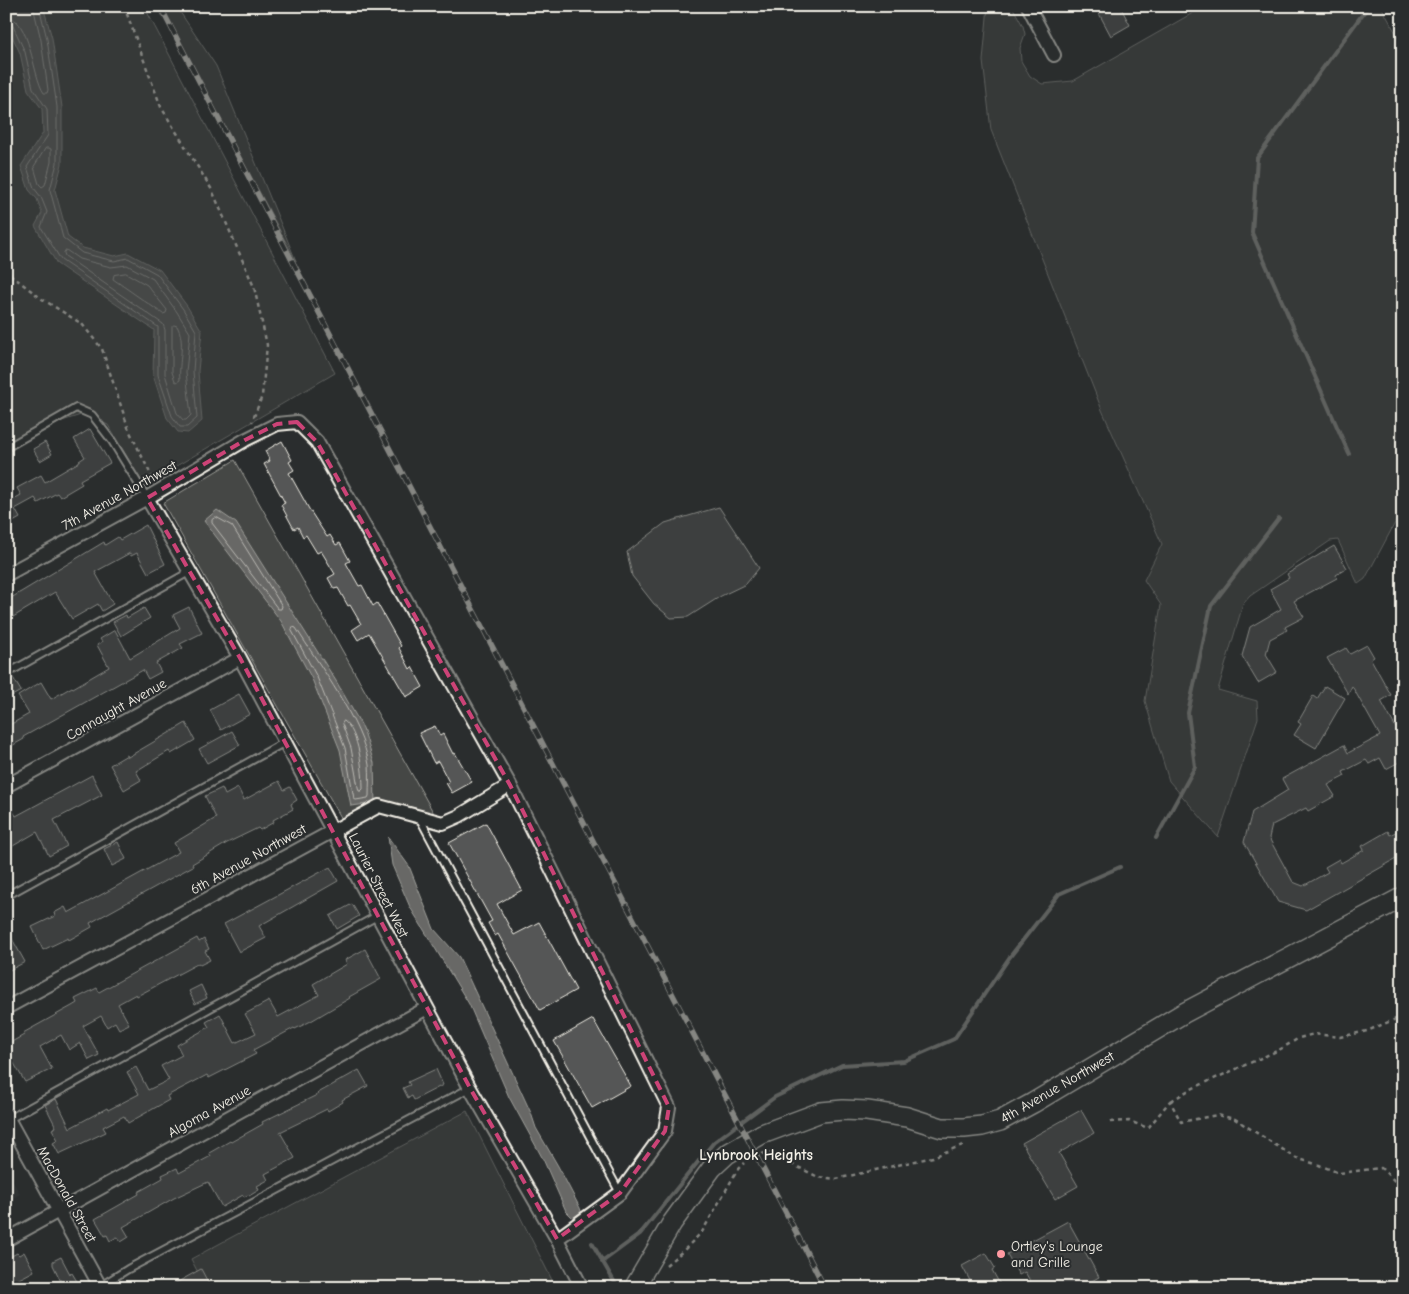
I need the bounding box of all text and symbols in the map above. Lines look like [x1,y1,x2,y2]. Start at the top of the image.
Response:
street label: 7th Avenue Northwest [59,456,181,534]
street label: Connaught Avenue [63,675,169,744]
street label: 6th Avenue Northwest [187,820,310,898]
street label: Laurier Street West [345,830,413,941]
street label: 4th Avenue Northwest [997,1047,1118,1127]
street label: Algoma Avenue [165,1082,254,1141]
street label: MacDonald Street [33,1143,100,1246]
district label: Lynbrook Heights [699,1146,813,1164]
place label: Ortley's Lounge and Grille [1011,1238,1103,1271]
marker: Ortley's Lounge and Grille [995,1248,1007,1260]

